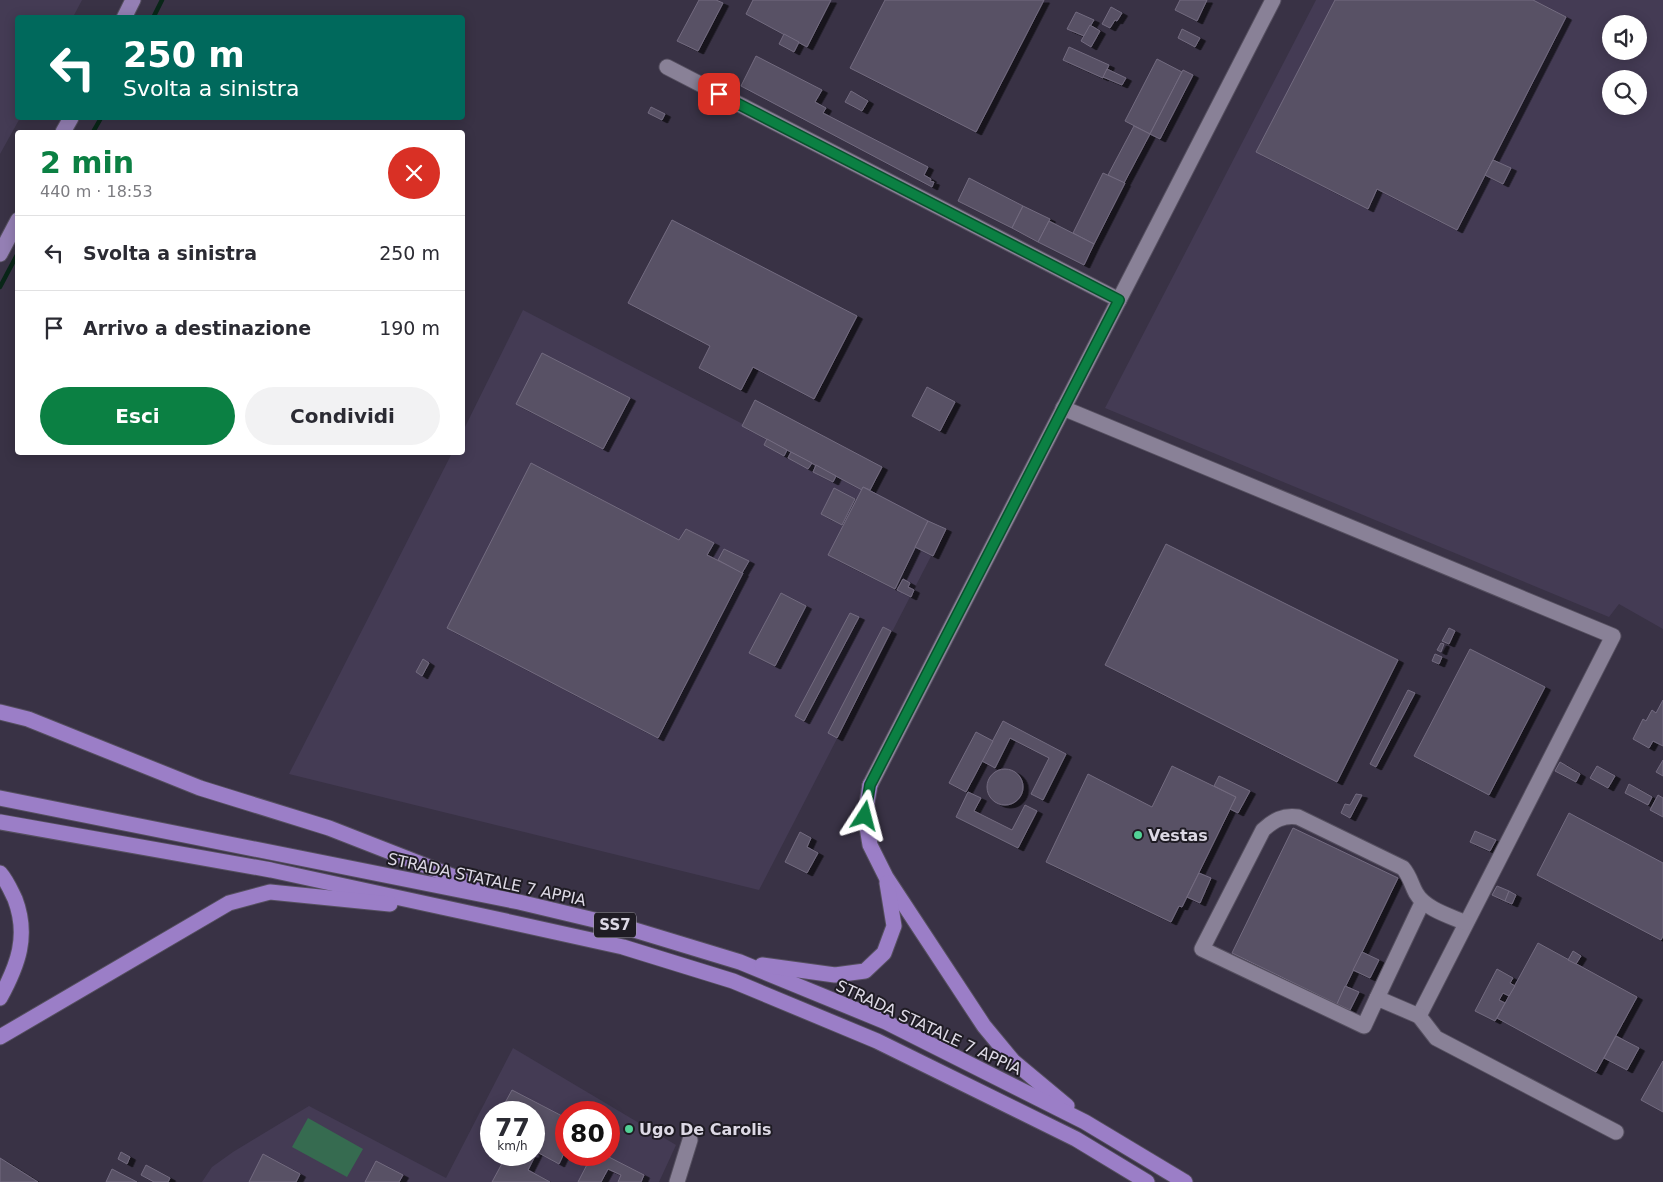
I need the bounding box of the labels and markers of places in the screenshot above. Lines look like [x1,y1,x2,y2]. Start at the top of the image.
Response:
pin [698,73,740,115]
place label: Vestas [1148,826,1208,845]
marker: Vestas [1132,829,1144,841]
place label: Ugo De Carolis [639,1120,772,1139]
marker: Ugo De Carolis [623,1123,635,1135]

